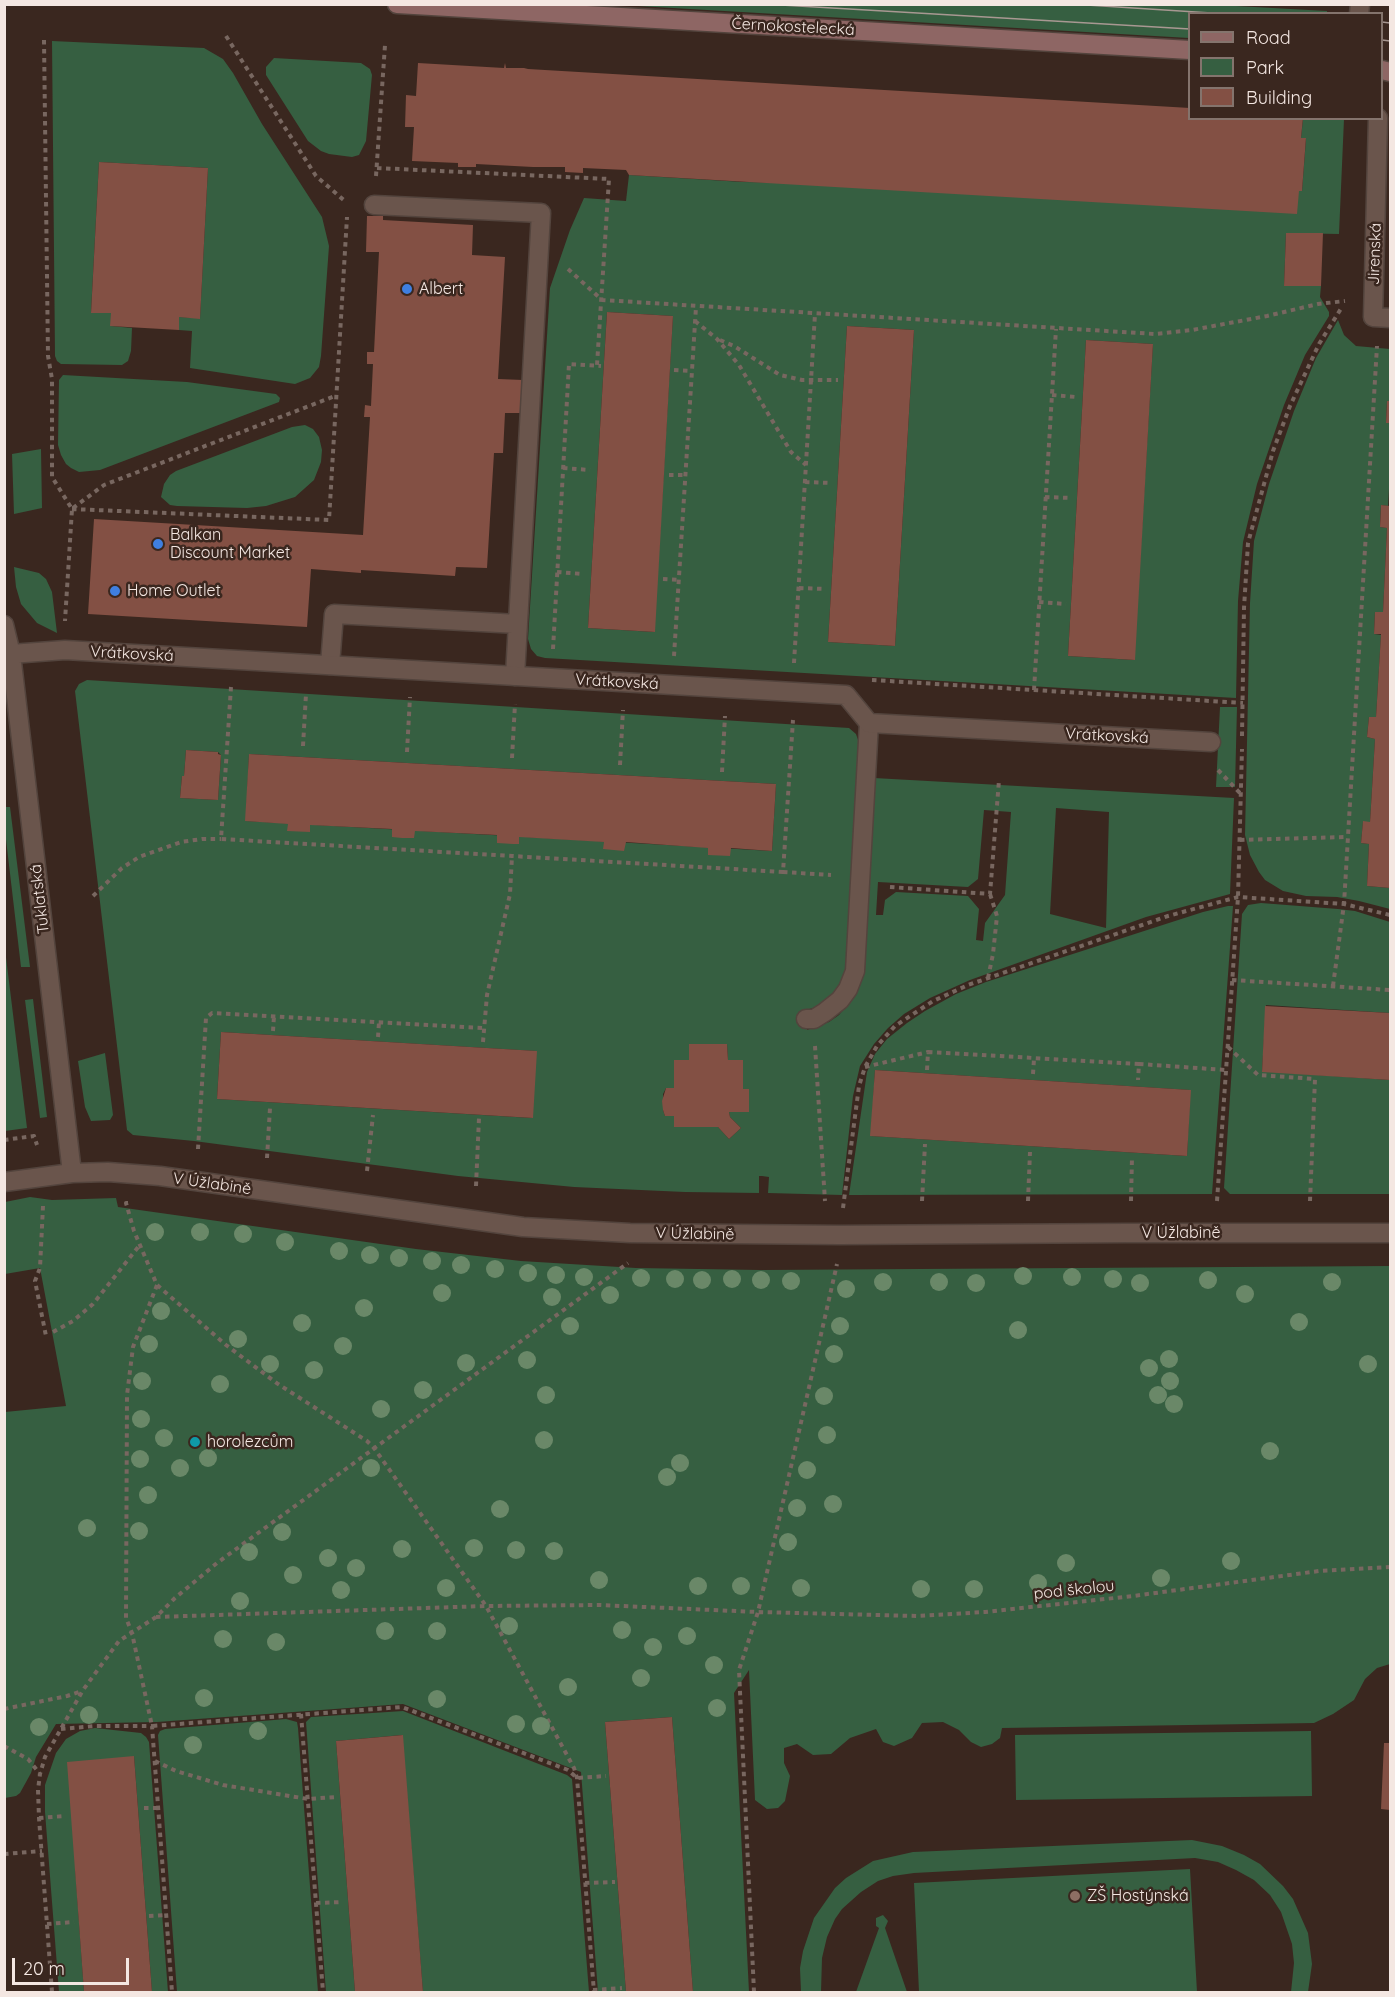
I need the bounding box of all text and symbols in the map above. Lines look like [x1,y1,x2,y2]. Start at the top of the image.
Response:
legend [1188,12,1383,120]
street label: Černokostelecká [731,14,855,40]
text: Road [1246,26,1291,49]
text: Park [1246,56,1284,79]
text: Building [1246,86,1312,109]
street label: Jirenská [1364,222,1386,286]
place label: Albert [419,279,463,299]
marker: Albert [400,282,414,296]
place label: Balkan Discount Market [170,525,290,563]
marker: Balkan Discount Market [151,537,165,551]
place label: Home Outlet [127,581,221,601]
marker: Home Outlet [108,584,122,598]
street label: Vrátkovská [90,642,174,666]
street label: Vrátkovská [575,670,659,694]
street label: Vrátkovská [1065,724,1149,748]
street label: Tuklatská [26,863,54,935]
street label: V Úžlabině [172,1169,252,1199]
street label: V Úžlabině [1142,1223,1220,1243]
street label: V Úžlabině [655,1224,735,1244]
place label: horolezcům [207,1432,293,1452]
marker: horolezcům [188,1435,202,1449]
street label: pod školou [1033,1576,1115,1604]
place label: ZŠ Hostýnská [1087,1886,1189,1906]
marker: ZŠ Hostýnská [1068,1889,1082,1903]
scale bar [15,1946,132,1984]
text: 20 m [23,1957,65,1980]

